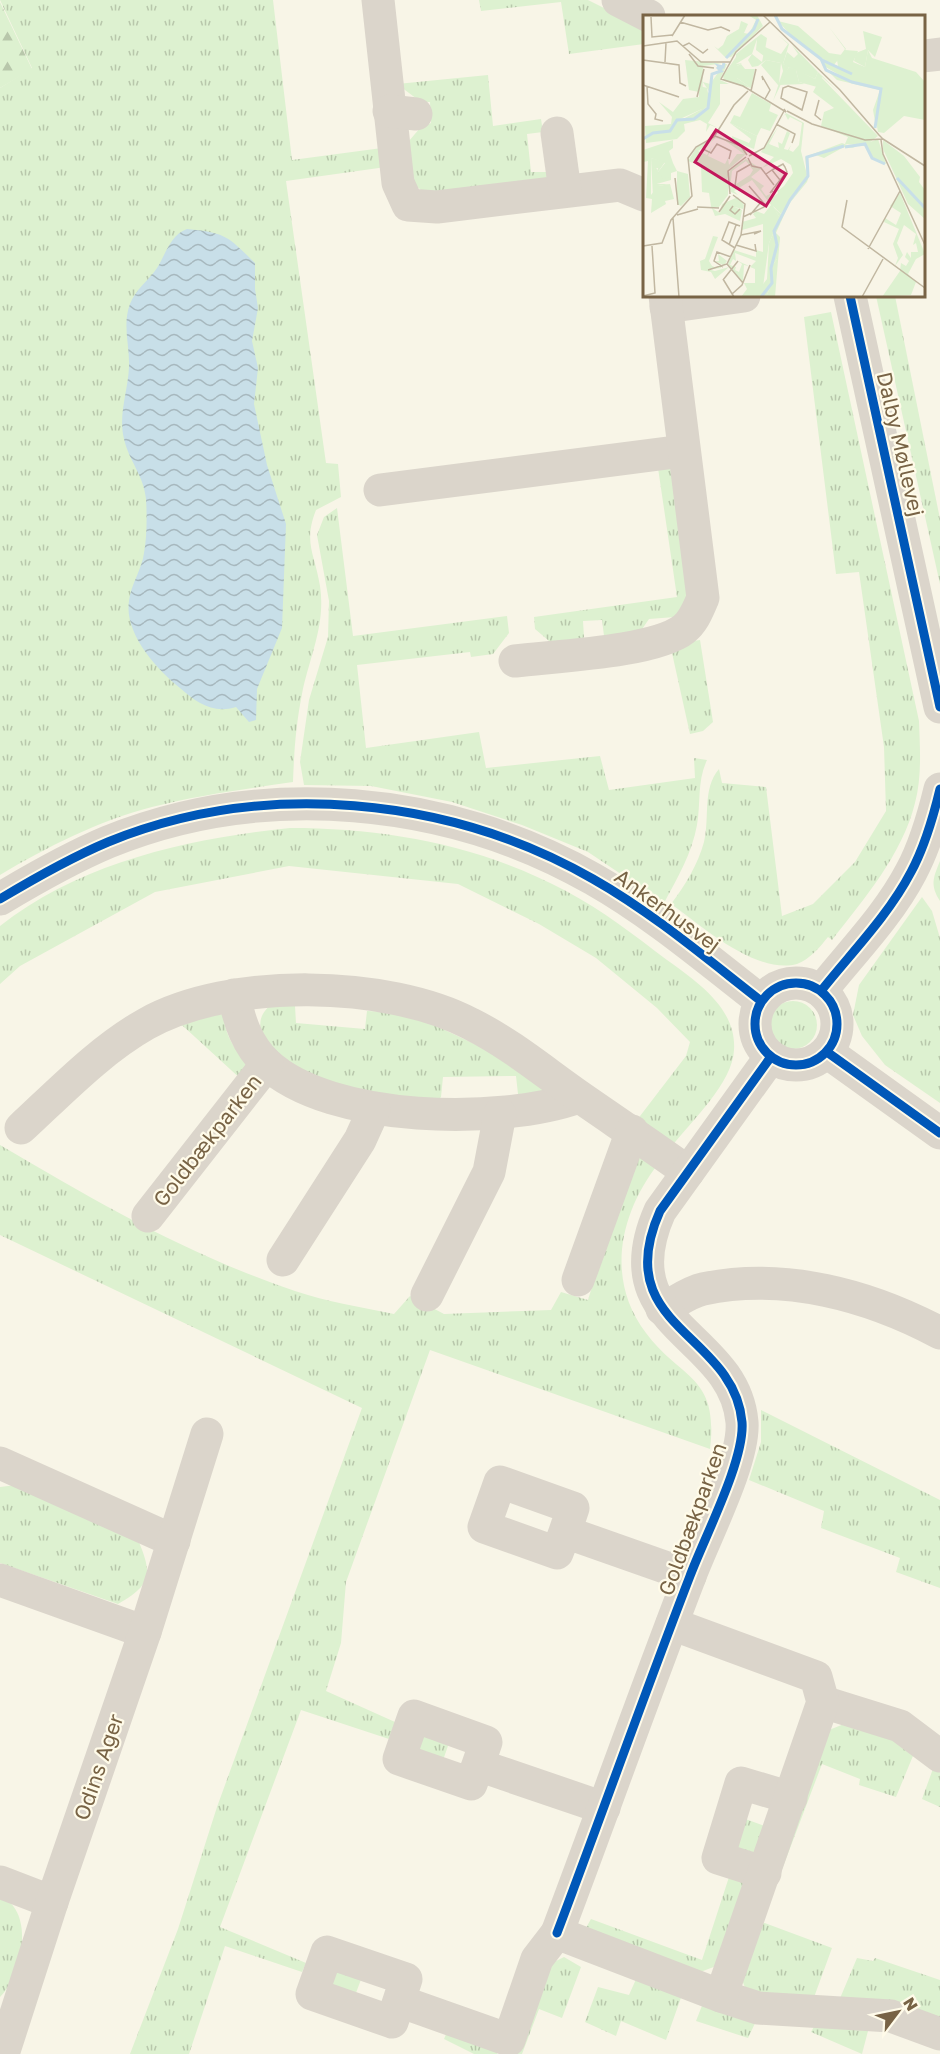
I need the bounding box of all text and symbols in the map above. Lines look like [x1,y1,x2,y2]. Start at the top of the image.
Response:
inset map [643,15,925,297]
street label: Dalby Møllevej [872,369,930,519]
street label: Ankerhusvej [610,863,726,957]
street label: Goldbækparken [147,1069,267,1211]
street label: Goldbækparken [652,1439,732,1599]
street label: Odins Ager [68,1711,128,1823]
north arrow [868,1982,928,2042]
text: N [899,1994,922,2015]

